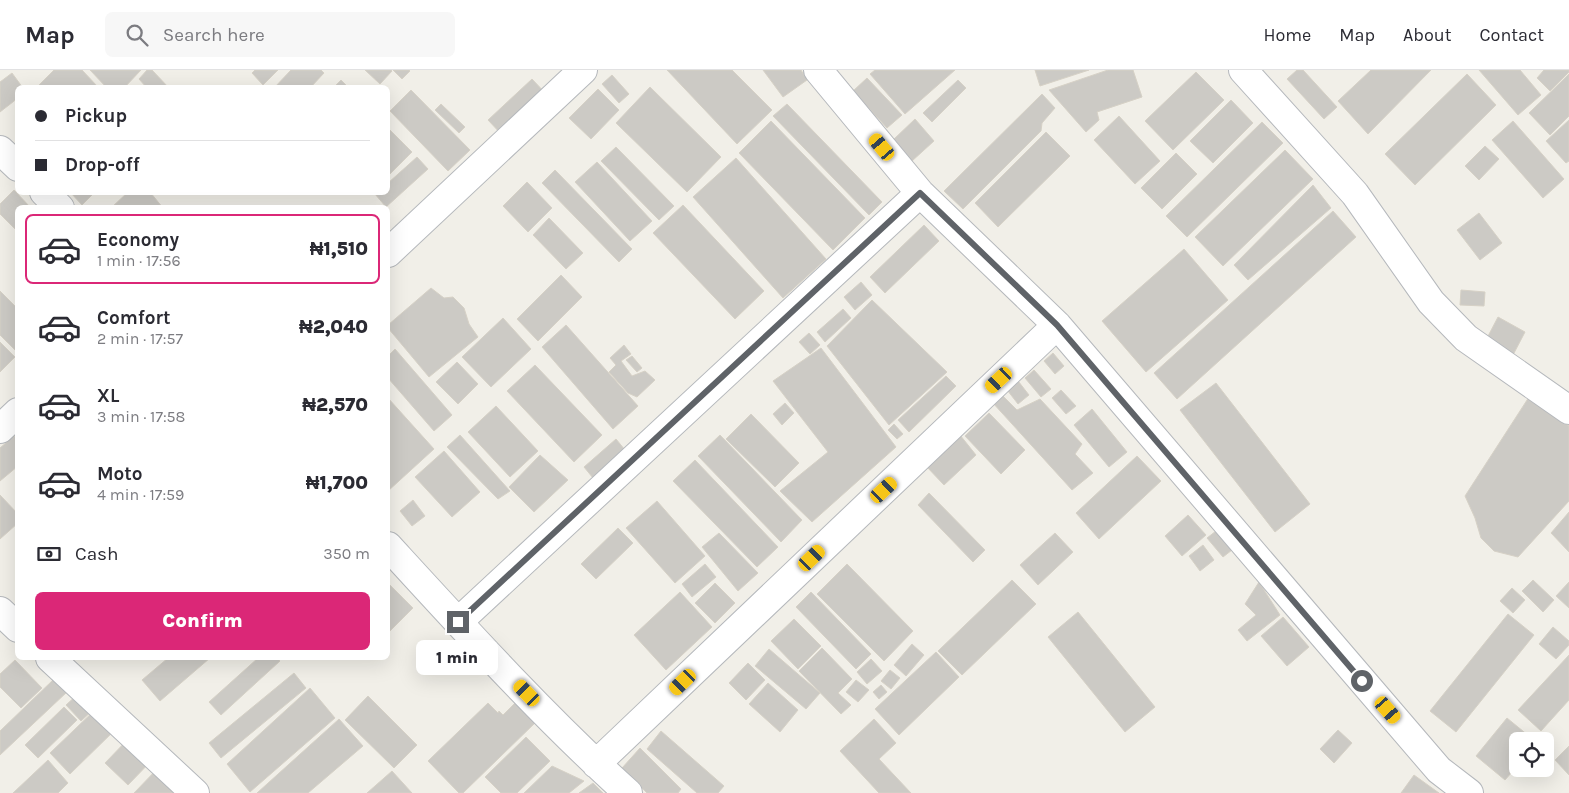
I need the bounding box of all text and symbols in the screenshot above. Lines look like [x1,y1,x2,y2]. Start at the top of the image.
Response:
search box [105,12,455,57]
text: Map [25,21,75,49]
icon: search [123,21,151,49]
text: Search here [163,24,265,46]
text: Home [1263,24,1311,46]
text: Map [1339,24,1375,46]
text: About [1403,24,1452,46]
text: Contact [1480,24,1544,46]
text: Pickup [65,105,127,127]
car [866,131,897,163]
text: Drop-off [65,154,140,176]
icon: car [37,227,82,272]
text: Economy [97,229,179,251]
text: ₦1,510 [310,238,368,260]
text: 1 min · 17:56 [97,251,181,270]
icon: car [37,305,82,350]
text: Comfort [97,307,171,329]
text: ₦2,040 [299,316,368,338]
text: 2 min · 17:57 [97,329,183,348]
car [982,364,1015,396]
icon: car [37,383,82,428]
text: XL [97,385,119,407]
text: ₦2,570 [302,394,368,416]
text: 3 min · 17:58 [97,407,185,426]
icon: car [37,461,82,506]
text: Moto [97,463,143,485]
text: ₦1,700 [306,472,368,494]
car [867,474,900,506]
text: 4 min · 17:59 [97,485,184,504]
icon: cash [35,540,63,568]
car [795,542,828,574]
text: Cash [75,543,119,565]
text: 350 m [323,544,370,563]
button: Confirm [35,592,370,650]
route end [447,611,469,633]
callout: 1 min [417,640,499,674]
text: 1 min [436,648,478,667]
car [666,666,699,698]
route start [1351,670,1373,692]
car [511,677,542,709]
car [1372,694,1403,726]
map controls [1509,732,1554,777]
button: locate [1509,732,1554,777]

